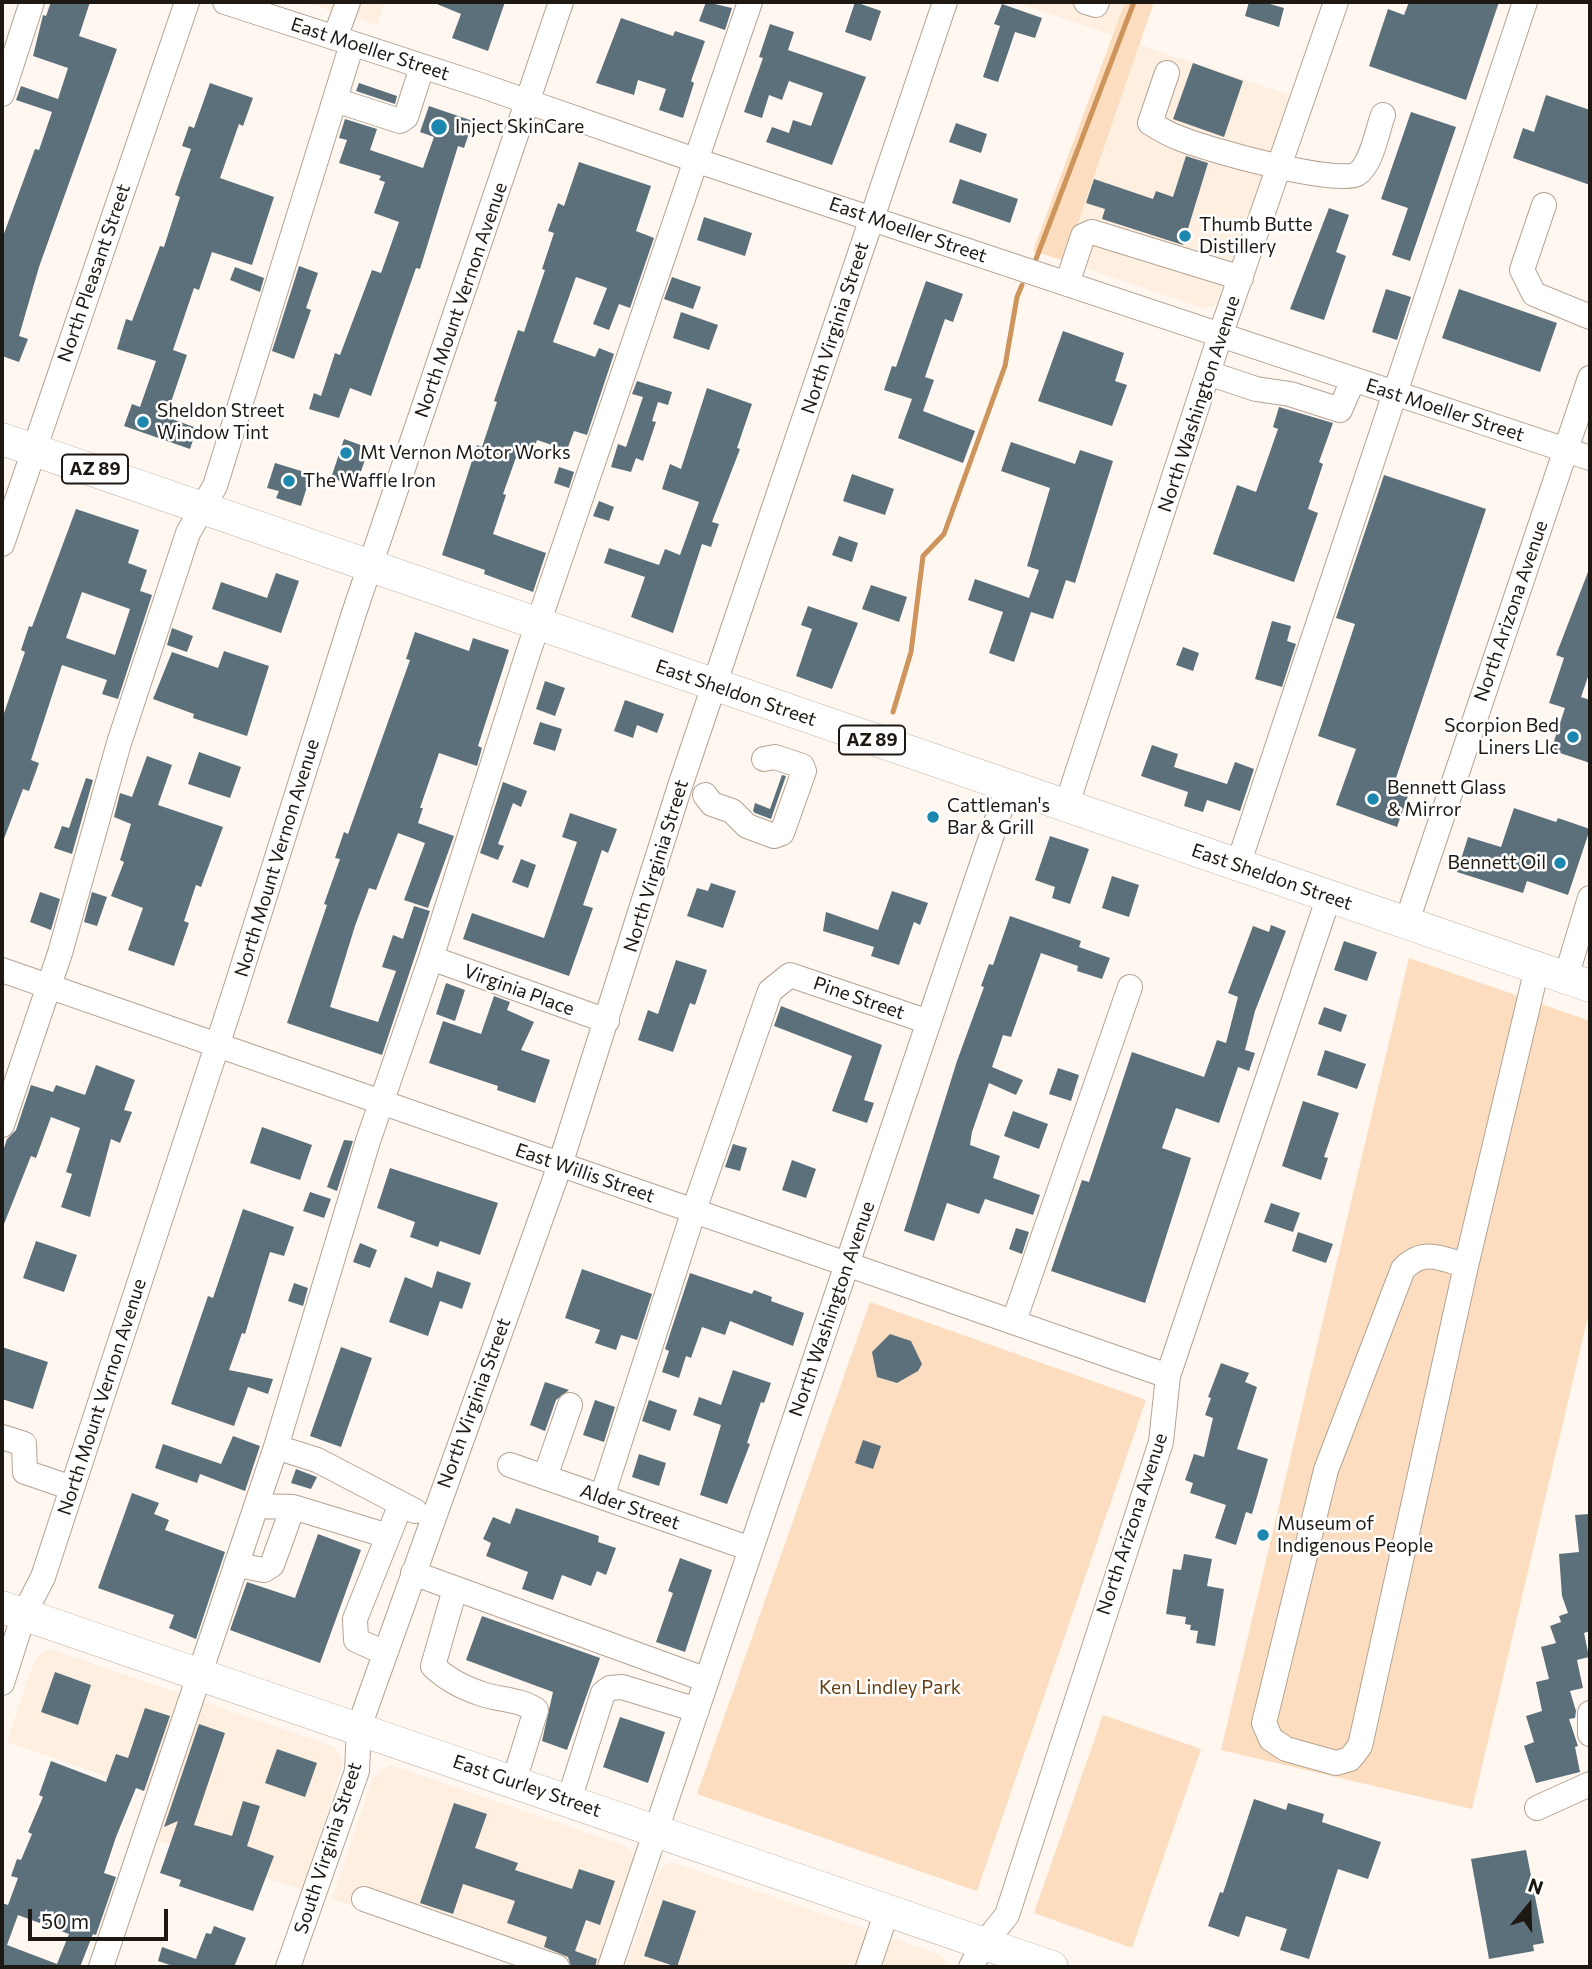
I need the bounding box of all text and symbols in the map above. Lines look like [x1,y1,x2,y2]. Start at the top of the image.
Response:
street label: East Moeller Street [288,13,452,85]
place label: Inject SkinCare [455,116,584,138]
marker: Inject SkinCare [429,117,449,137]
street label: North Mount Vernon Avenue [410,179,512,421]
street label: North Pleasant Street [53,181,135,365]
street label: East Moeller Street [826,192,990,268]
place label: Thumb Butte Distillery [1199,214,1312,258]
marker: Thumb Butte Distillery [1177,228,1193,244]
street label: North Virginia Street [796,239,874,417]
street label: North Washington Avenue [1153,293,1245,515]
street label: East Moeller Street [1363,374,1527,446]
place label: Sheldon Street Window Tint [157,400,284,444]
marker: Sheldon Street Window Tint [135,414,151,430]
place label: Mt Vernon Motor Works [360,442,571,464]
marker: Mt Vernon Motor Works [338,445,354,461]
road number: AZ 89 [62,454,128,484]
place label: The Waffle Iron [303,470,436,492]
marker: The Waffle Iron [281,473,297,489]
street label: North Arizona Avenue [1469,518,1553,704]
street label: East Sheldon Street [653,655,819,731]
place label: Scorpion Bed Liners Llc [1444,715,1559,759]
road number: AZ 89 [839,726,905,754]
marker: Scorpion Bed Liners Llc [1565,729,1581,745]
street label: North Mount Vernon Avenue [230,736,324,980]
street label: North Virginia Street [619,777,693,955]
place label: Bennett Glass & Mirror [1387,777,1506,821]
marker: Bennett Glass & Mirror [1365,791,1381,807]
place label: Cattleman's Bar & Grill [947,795,1050,839]
marker: Cattleman's Bar & Grill [925,809,941,825]
street label: East Sheldon Street [1189,839,1355,915]
place label: Bennett Oil [1448,852,1546,874]
marker: Bennett Oil [1552,855,1568,871]
street label: Virginia Place [461,959,577,1021]
street label: Pine Street [810,972,908,1024]
street label: East Willis Street [512,1138,658,1208]
street label: North Washington Avenue [784,1198,880,1420]
street label: North Mount Vernon Avenue [53,1276,151,1518]
street label: North Virginia Street [433,1315,515,1491]
street label: North Arizona Avenue [1092,1430,1172,1618]
street label: Alder Street [577,1479,683,1535]
place label: Museum of Indigenous People [1277,1513,1433,1557]
marker: Museum of Indigenous People [1255,1527,1271,1543]
park label: Ken Lindley Park [819,1677,961,1699]
street label: East Gurley Street [450,1750,604,1822]
street label: South Virginia Street [289,1759,367,1937]
north arrow [1494,1871,1564,1941]
text: N [1526,1872,1546,1899]
scale bar [32,1896,172,1940]
text: 50 m [41,1908,89,1933]

